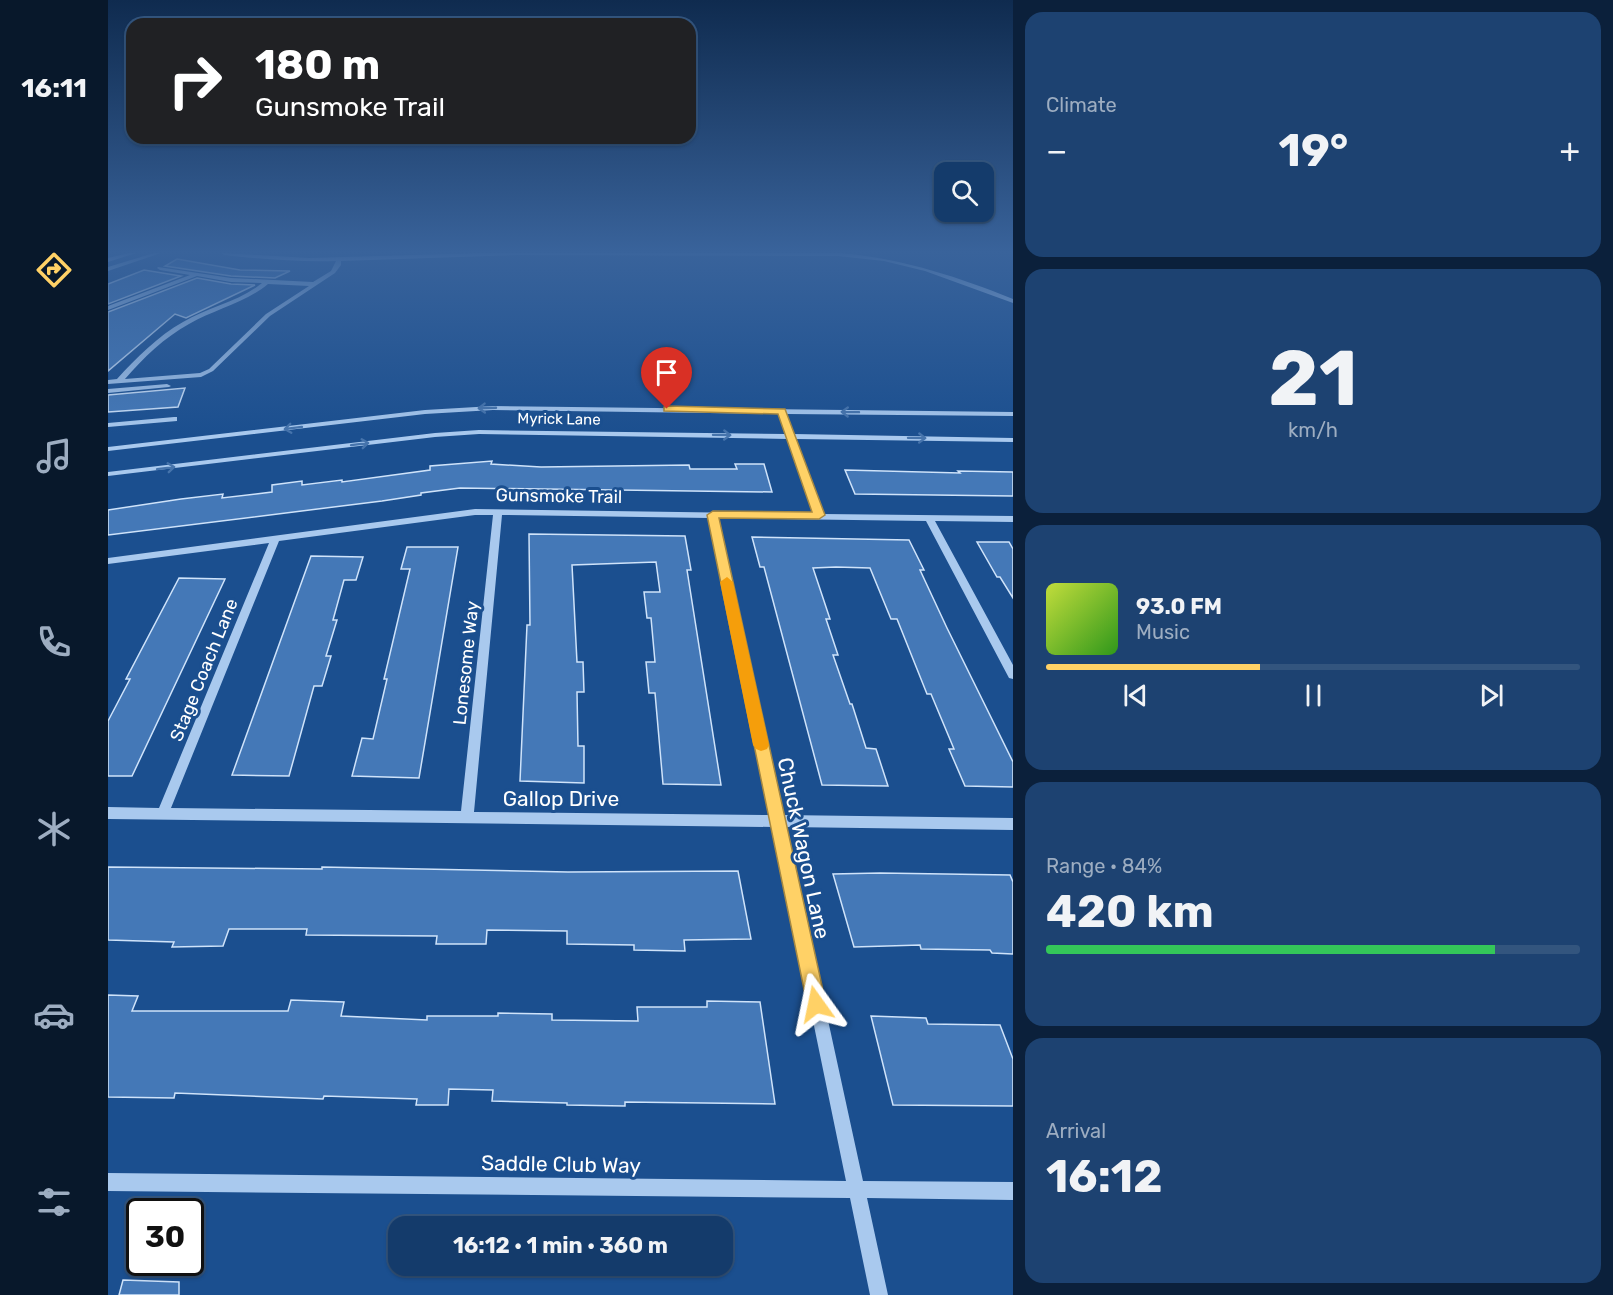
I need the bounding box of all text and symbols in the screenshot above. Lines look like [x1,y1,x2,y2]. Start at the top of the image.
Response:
text: 180 m [255,40,380,90]
icon: right [156,42,234,120]
text: 16:11 [21,72,87,104]
text: Gunsmoke Trail [255,91,445,123]
text: Climate [1046,93,1117,117]
text: 19° [1279,124,1348,177]
text: − [1046,131,1067,170]
text: + [1559,131,1580,170]
map controls [934,162,994,222]
button: search [934,162,994,222]
icon: directions [33,249,75,291]
text: 21 [1268,332,1358,425]
pin [641,347,692,409]
icon: arrive [650,356,683,389]
one-way arrow [477,403,497,414]
one-way arrow [840,406,860,418]
street label: Myrick Lane [517,409,601,429]
text: km/h [1288,418,1338,442]
one-way arrow [283,423,303,434]
one-way arrow [712,429,732,441]
one-way arrow [906,433,926,444]
icon: music [33,435,75,477]
one-way arrow [349,439,369,450]
one-way arrow [156,462,176,473]
street label: Gunsmoke Trail [495,484,623,508]
text: 93.0 FM [1136,593,1222,620]
street label: Stage Coach Lane [165,595,243,745]
street label: Lonesome Way [449,600,483,726]
text: Music [1136,620,1190,644]
icon: phone [33,621,75,663]
icon: previous [1119,679,1152,712]
icon: pause [1297,679,1330,712]
icon: next [1475,679,1508,712]
street label: Chuck Wagon Lane [773,755,835,941]
street label: Gallop Drive [503,786,619,811]
icon: climate [33,808,75,850]
text: Range · 84% [1046,854,1162,878]
text: 420 km [1046,885,1214,938]
position arrow [784,972,848,1036]
icon: car [33,994,75,1036]
text: Arrival [1046,1119,1106,1143]
street label: Saddle Club Way [481,1150,642,1178]
text: 16:12 [1046,1150,1162,1203]
icon: filters [33,1181,75,1223]
speed limit sign: 30 [126,1198,204,1276]
text: 16:12 · 1 min · 360 m [453,1232,668,1259]

